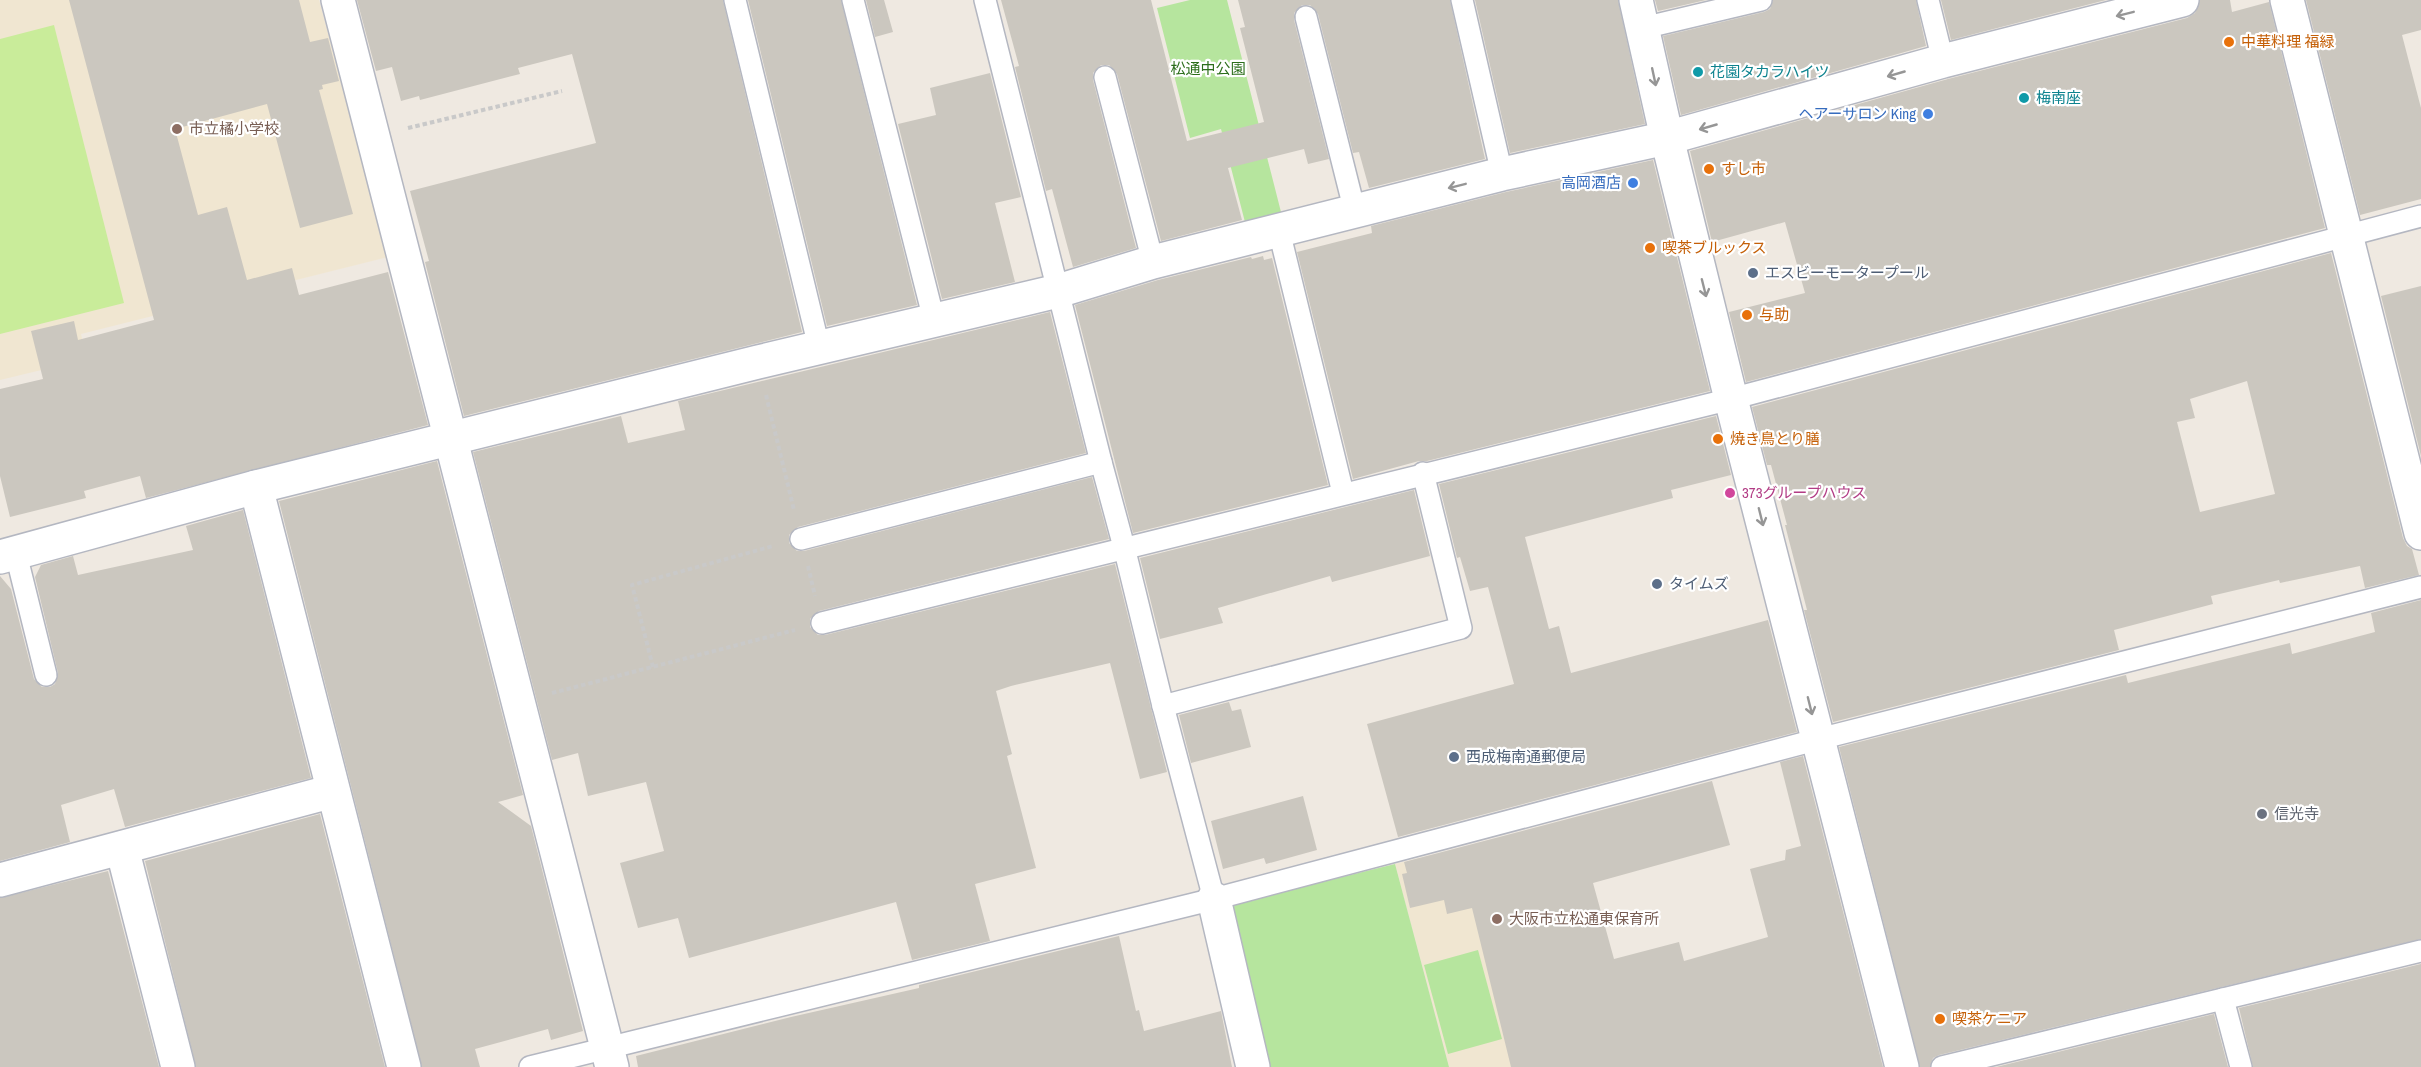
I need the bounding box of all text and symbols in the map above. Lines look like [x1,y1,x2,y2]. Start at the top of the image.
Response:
one-way arrow [2116,9,2135,21]
place label: 中華料理 福緑 [2241,31,2334,52]
marker: 中華料理 福緑 [2222,35,2236,49]
park label: 松通中公園 [1170,58,1246,79]
place label: 花園タカラハイツ [1710,61,1830,82]
marker: 花園タカラハイツ [1691,65,1705,79]
one-way arrow [1649,67,1660,87]
one-way arrow [1887,69,1906,80]
place label: 梅南座 [2036,87,2081,108]
marker: 梅南座 [2017,91,2031,105]
place label: ヘアーサロン King [1798,103,1916,124]
marker: ヘアーサロン King [1921,107,1935,121]
place label: 市立橘小学校 [189,118,279,139]
marker: 市立橘小学校 [170,122,184,136]
one-way arrow [1699,122,1718,133]
place label: すし市 [1721,158,1766,179]
marker: すし市 [1702,162,1716,176]
place label: 高岡酒店 [1561,172,1621,193]
marker: 高岡酒店 [1626,176,1640,190]
one-way arrow [1448,180,1467,192]
place label: 喫茶ブルックス [1662,237,1767,258]
marker: 喫茶ブルックス [1643,241,1657,255]
place label: エスビーモータープール [1765,262,1929,283]
marker: エスビーモータープール [1746,266,1760,280]
one-way arrow [1698,278,1710,297]
place label: 与助 [1759,304,1789,325]
marker: 与助 [1740,308,1754,322]
place label: 焼き鳥とり膳 [1730,428,1820,449]
marker: 焼き鳥とり膳 [1711,432,1725,446]
place label: 373グループハウス [1742,482,1867,503]
marker: 373グループハウス [1723,486,1737,500]
one-way arrow [1756,508,1768,527]
place label: タイムズ [1669,573,1729,594]
marker: タイムズ [1650,577,1664,591]
one-way arrow [1805,696,1816,715]
place label: 西成梅南通郵便局 [1466,746,1586,767]
marker: 西成梅南通郵便局 [1447,750,1461,764]
place label: 信光寺 [2274,803,2319,824]
marker: 信光寺 [2255,807,2269,821]
place label: 大阪市立松通東保育所 [1509,908,1659,929]
marker: 大阪市立松通東保育所 [1490,912,1504,926]
place label: 喫茶ケニア [1952,1008,2027,1029]
marker: 喫茶ケニア [1933,1012,1947,1026]

